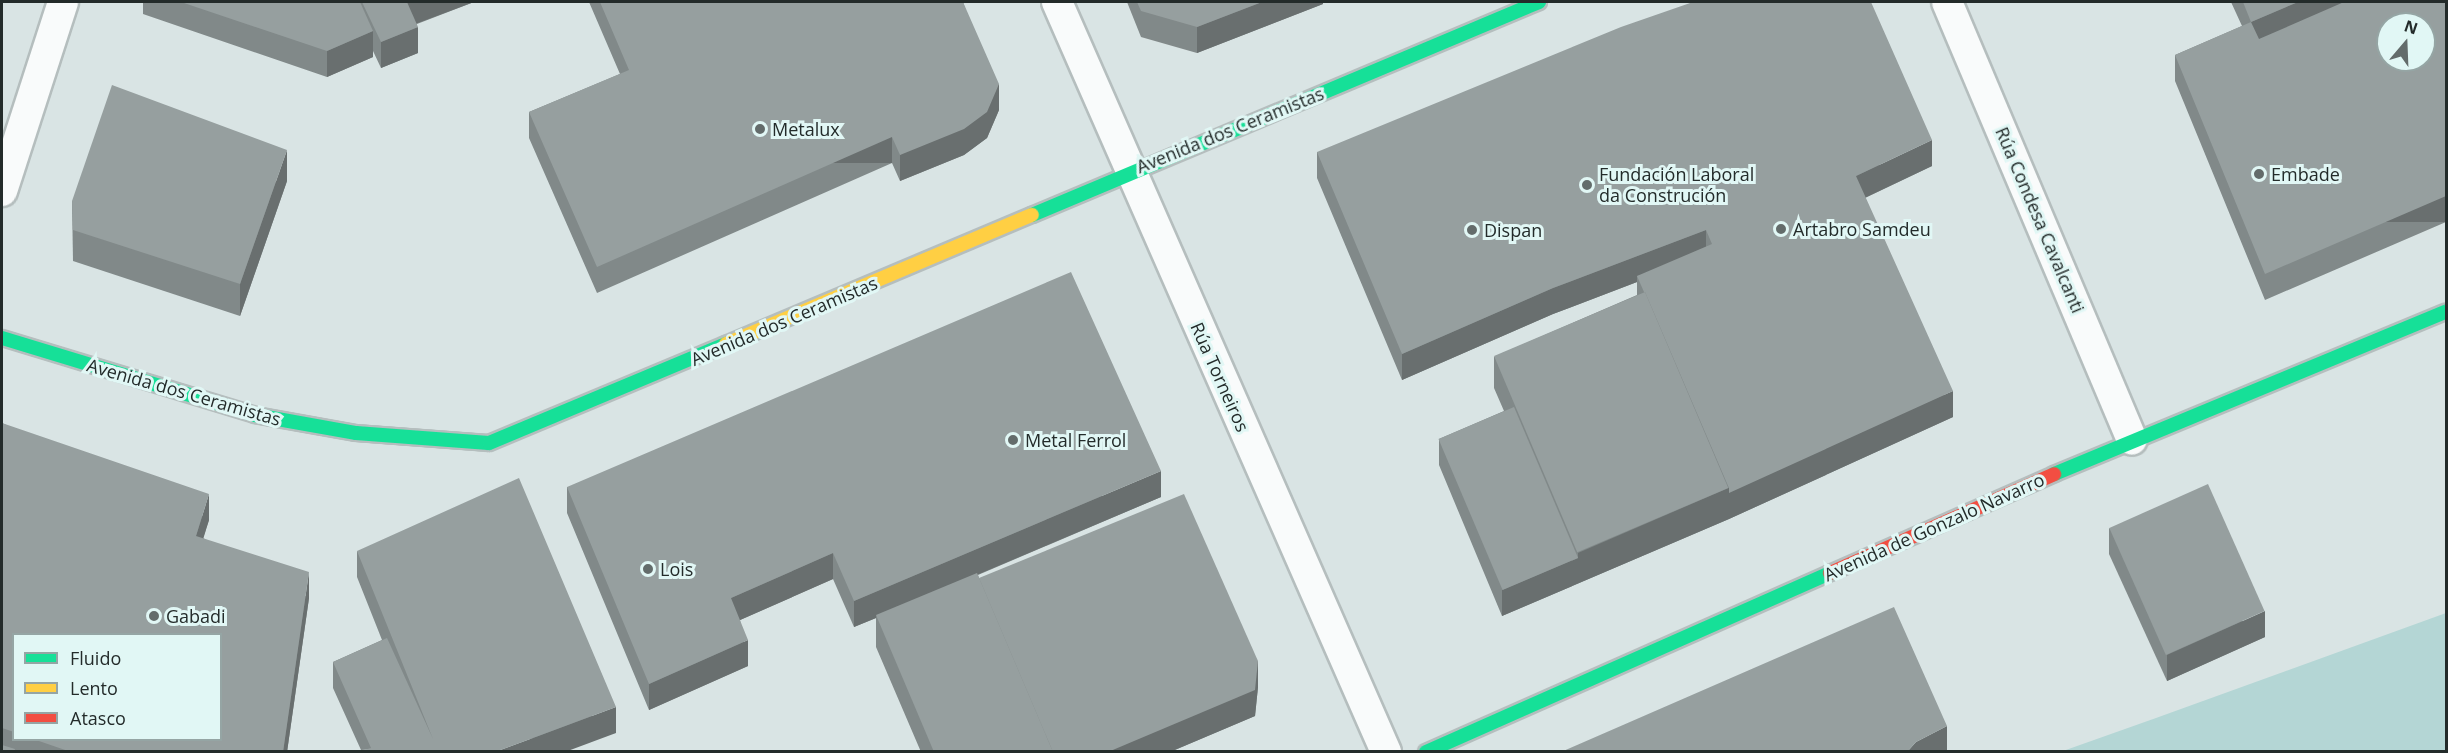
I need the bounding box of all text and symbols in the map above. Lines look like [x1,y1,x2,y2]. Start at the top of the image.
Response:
north arrow [2376,12,2436,72]
text: N [2401,14,2421,39]
street label: Avenida dos Ceramistas [1133,82,1327,178]
place label: Metalux [772,118,840,140]
marker: Metalux [753,122,767,136]
street label: Rúa Condesa Cavalcanti [1991,124,2089,316]
place label: Embade [2271,163,2340,185]
place label: Fundación Laboral da Construción [1599,164,1754,207]
marker: Embade [2252,167,2266,181]
marker: Fundación Laboral da Construción [1580,178,1594,192]
place label: Artabro Samdeu [1793,218,1931,240]
place label: Dispan [1484,219,1542,241]
marker: Artabro Samdeu [1774,222,1788,236]
marker: Dispan [1465,223,1479,237]
street label: Avenida dos Ceramistas [688,272,880,370]
street label: Rúa Torneiros [1186,319,1254,435]
street label: Avenida dos Ceramistas [85,354,283,430]
place label: Metal Ferrol [1025,429,1126,451]
marker: Metal Ferrol [1006,433,1020,447]
street label: Avenida de Gonzalo Navarro [1820,469,2048,585]
place label: Lois [660,558,693,580]
marker: Lois [641,562,655,576]
place label: Gabadi [166,605,226,627]
marker: Gabadi [147,609,161,623]
legend [12,633,222,741]
text: Fluido [70,646,121,670]
text: Lento [70,676,118,700]
text: Atasco [70,706,126,730]

